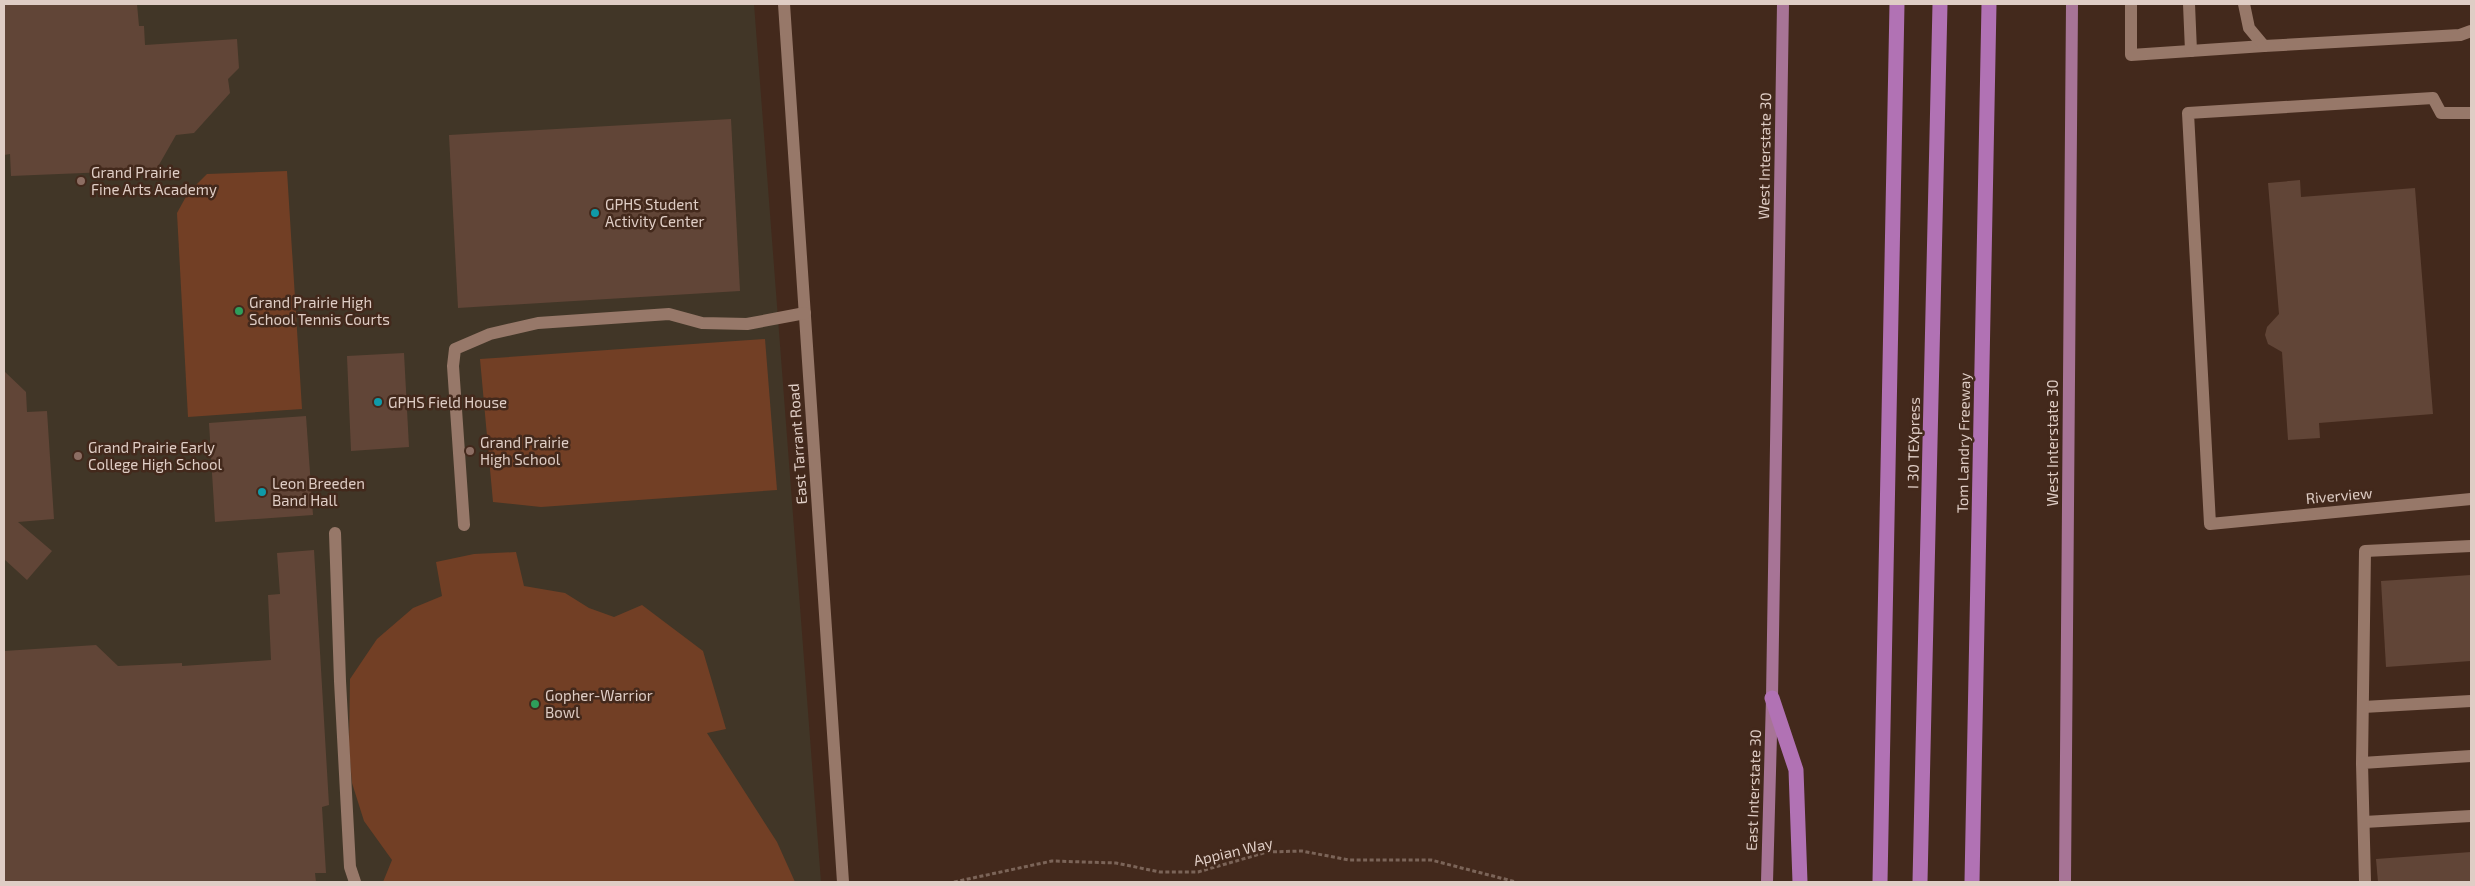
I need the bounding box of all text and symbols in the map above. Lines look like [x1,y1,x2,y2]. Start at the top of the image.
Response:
street label: West Interstate 30 [1754,92,1774,220]
place label: Grand Prairie Fine Arts Academy [91,163,217,198]
marker: Grand Prairie Fine Arts Academy [75,175,87,187]
place label: GPHS Student Activity Center [605,195,705,230]
marker: GPHS Student Activity Center [589,207,601,219]
place label: Grand Prairie High School Tennis Courts [249,293,390,328]
marker: Grand Prairie High School Tennis Courts [233,305,245,317]
street label: Tom Landry Freeway [1953,373,1973,513]
street label: West Interstate 30 [2043,379,2061,507]
street label: East Tarrant Road [784,383,810,505]
place label: GPHS Field House [388,393,507,411]
marker: GPHS Field House [372,396,384,408]
street label: I 30 TEXpress [1903,397,1923,489]
place label: Grand Prairie High School [480,433,569,468]
place label: Grand Prairie Early College High School [88,438,222,473]
marker: Grand Prairie High School [464,445,476,457]
marker: Grand Prairie Early College High School [72,450,84,462]
place label: Leon Breeden Band Hall [272,474,365,509]
street label: Riverview [2305,483,2373,507]
marker: Leon Breeden Band Hall [256,486,268,498]
place label: Gopher-Warrior Bowl [545,686,653,721]
marker: Gopher-Warrior Bowl [529,698,541,710]
street label: East Interstate 30 [1742,729,1764,851]
street label: Appian Way [1192,833,1274,869]

